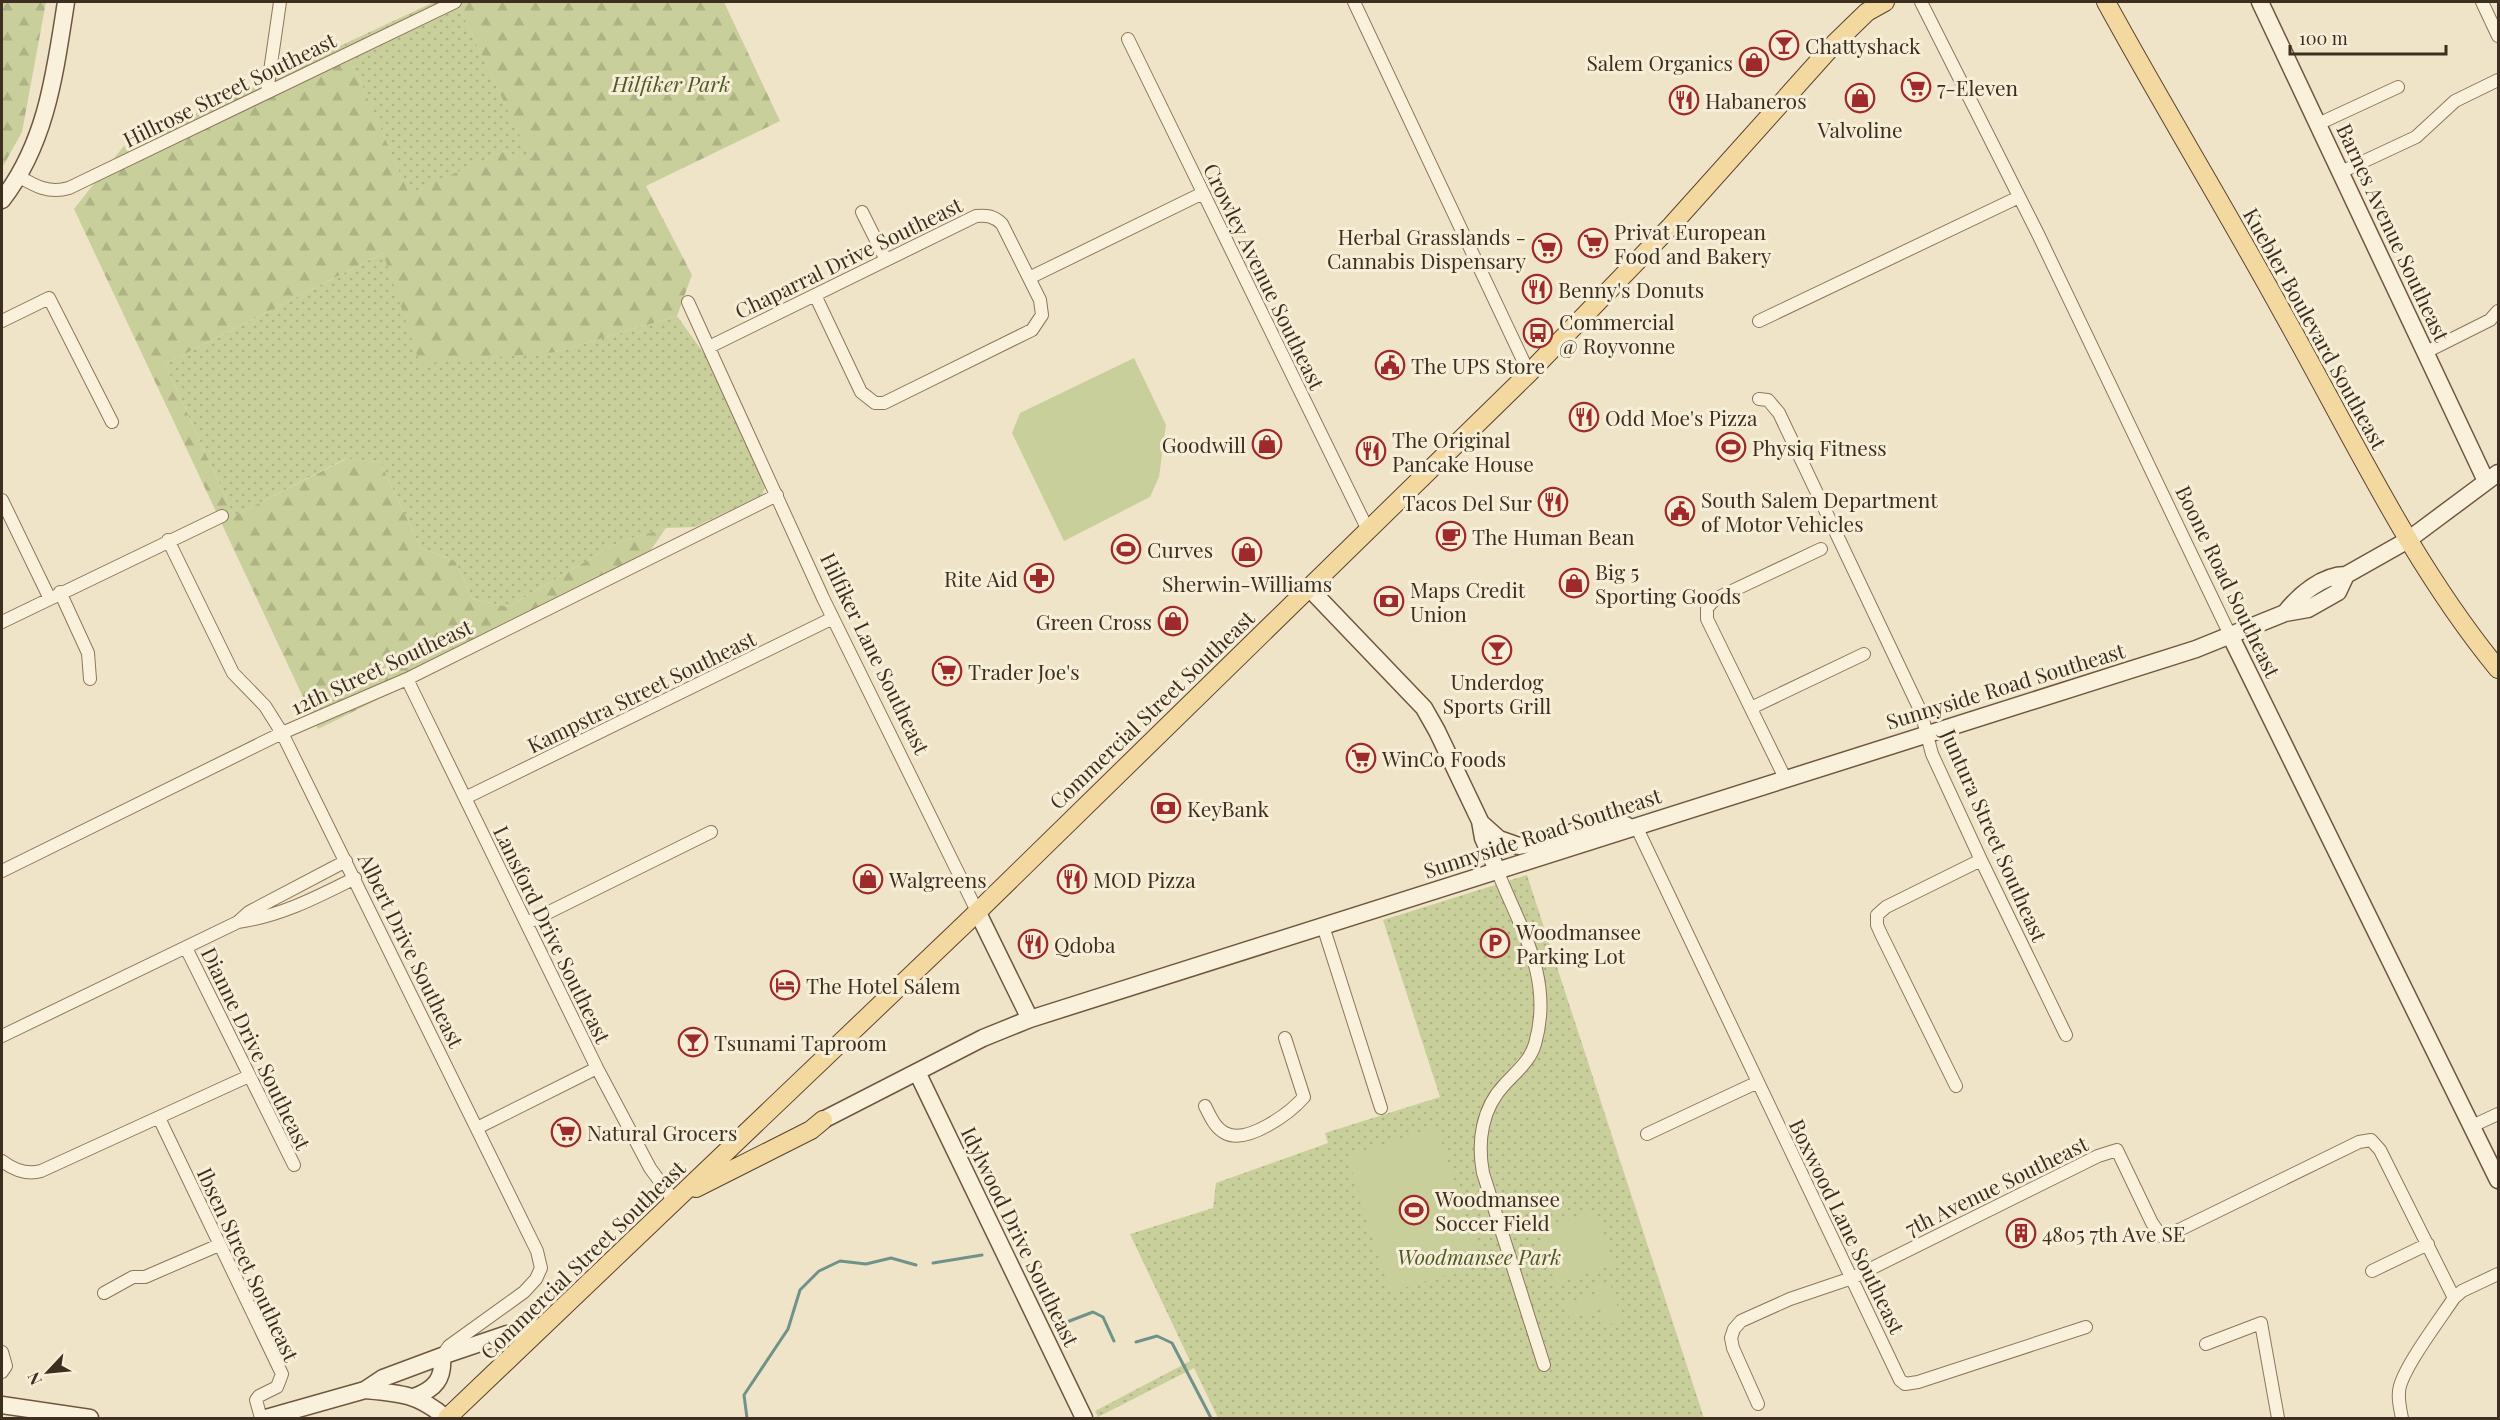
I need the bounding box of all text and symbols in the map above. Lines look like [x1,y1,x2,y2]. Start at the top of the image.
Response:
scale bar [2290,18,2446,56]
street label: Hillrose Street Southeast [118,25,341,153]
text: 100 m [2299,26,2348,50]
bar icon: Chattyshack [1768,29,1800,61]
place label: Chattyshack [1805,31,1921,59]
shop icon: Salem Organics [1738,46,1770,78]
place label: Salem Organics [1586,48,1733,76]
park label: Hilfiker Park [611,69,730,97]
supermarket icon: 7-Eleven [1900,71,1932,103]
place label: 7-Eleven [1937,73,2019,101]
shop icon: Valvoline [1844,82,1876,114]
restaurant icon: Habaneros [1668,84,1700,116]
place label: Habaneros [1705,86,1807,114]
place label: Valvoline [1816,115,1903,143]
street label: Barnes Avenue Southeast [2331,119,2457,346]
street label: Crowley Avenue Southeast [1198,158,1332,394]
street label: Chaparral Drive Southeast [730,189,967,324]
street label: Kuebler Boulevard Southeast [2238,202,2394,454]
place label: Privat European Food and Bakery [1614,217,1772,269]
place label: Herbal Grasslands - Cannabis Dispensary [1327,222,1526,274]
supermarket icon: Privat European Food and Bakery [1577,227,1609,259]
supermarket icon: Herbal Grasslands - Cannabis Dispensary [1531,232,1563,264]
restaurant icon: Benny's Donuts [1521,273,1553,305]
place label: Benny's Donuts [1558,275,1704,303]
place label: Commercial @ Royvonne [1559,307,1675,359]
bus stop icon: Commercial @ Royvonne [1522,317,1554,349]
public building icon: The UPS Store [1374,349,1406,381]
place label: The UPS Store [1411,351,1545,379]
restaurant icon: Odd Moe's Pizza [1568,401,1600,433]
place label: Odd Moe's Pizza [1605,403,1758,431]
place label: The Original Pancake House [1392,425,1534,477]
shop icon: Goodwill [1251,428,1283,460]
place label: Goodwill [1162,430,1246,458]
sports icon: Physiq Fitness [1715,431,1747,463]
place label: Physiq Fitness [1752,433,1887,461]
restaurant icon: The Original Pancake House [1355,435,1387,467]
street label: Boone Road Southeast [2170,480,2288,682]
place label: South Salem Department of Motor Vehicles [1701,485,1938,537]
restaurant icon: Tacos Del Sur [1537,486,1569,518]
place label: Tacos Del Sur [1403,488,1533,516]
public building icon: South Salem Department of Motor Vehicles [1664,495,1696,527]
cafe icon: The Human Bean [1435,520,1467,552]
place label: The Human Bean [1472,522,1635,550]
sports icon: Curves [1110,533,1142,565]
place label: Curves [1147,535,1213,563]
shop icon: Sherwin-Williams [1231,536,1263,568]
street label: Hilfiker Lane Southeast [815,548,937,759]
place label: Big 5 Sporting Goods [1595,557,1741,609]
pharmacy icon: Rite Aid [1023,562,1055,594]
place label: Rite Aid [944,564,1018,592]
shop icon: Big 5 Sporting Goods [1558,567,1590,599]
place label: Sherwin-Williams [1162,569,1332,597]
place label: Maps Credit Union [1410,575,1526,627]
bank icon: Maps Credit Union [1373,585,1405,617]
street label: Commercial Street Southeast [1042,603,1260,815]
shop icon: Green Cross [1157,605,1189,637]
place label: Green Cross [1036,607,1152,635]
street label: 12th Street Southeast [286,611,477,720]
street label: Kampstra Street Southeast [522,623,760,759]
bar icon: Underdog Sports Grill [1481,634,1513,666]
street label: Sunnyside Road Southeast [1882,635,2128,735]
supermarket icon: Trader Joe's [931,655,963,687]
place label: Trader Joe's [968,657,1080,685]
place label: Underdog Sports Grill [1443,667,1551,719]
street label: Juntura Street Southeast [1935,723,2055,946]
supermarket icon: WinCo Foods [1345,742,1377,774]
place label: WinCo Foods [1381,744,1506,772]
street label: Sunnyside Road Southeast [1420,780,1665,884]
bank icon: KeyBank [1150,792,1182,824]
place label: KeyBank [1187,794,1270,822]
street label: Lansford Drive Southeast [488,821,618,1048]
street label: Albert Drive Southeast [352,847,471,1052]
shop icon: Walgreens [852,863,884,895]
restaurant icon: MOD Pizza [1056,863,1088,895]
place label: Walgreens [888,865,987,893]
place label: MOD Pizza [1093,865,1196,893]
place label: Woodmansee Parking Lot [1515,917,1641,969]
parking icon: Woodmansee Parking Lot [1479,927,1511,959]
restaurant icon: Qdoba [1017,928,1049,960]
place label: Qdoba [1054,930,1116,958]
street label: Dianne Drive Southeast [196,942,319,1154]
hotel icon: The Hotel Salem [769,969,801,1001]
place label: The Hotel Salem [806,971,961,999]
bar icon: Tsunami Taproom [677,1026,709,1058]
place label: Tsunami Taproom [714,1028,887,1056]
street label: Boxwood Lane Southeast [1784,1114,1912,1338]
supermarket icon: Natural Grocers [550,1116,582,1148]
place label: Natural Grocers [587,1118,737,1146]
street label: Idylwood Drive Southeast [956,1122,1087,1351]
street label: 7th Avenue Southeast [1900,1128,2093,1241]
street label: Commercial Street Southeast [473,1153,691,1365]
street label: Ibsen Street Southeast [192,1163,306,1366]
place label: Woodmansee Soccer Field [1434,1184,1560,1236]
sports icon: Woodmansee Soccer Field [1398,1194,1430,1226]
building icon: 4805 7th Ave SE [2005,1217,2037,1249]
place label: 4805 7th Ave SE [2042,1219,2186,1247]
park label: Woodmansee Park [1397,1242,1561,1270]
north arrow [18,1342,78,1402]
text: N [22,1369,46,1389]

